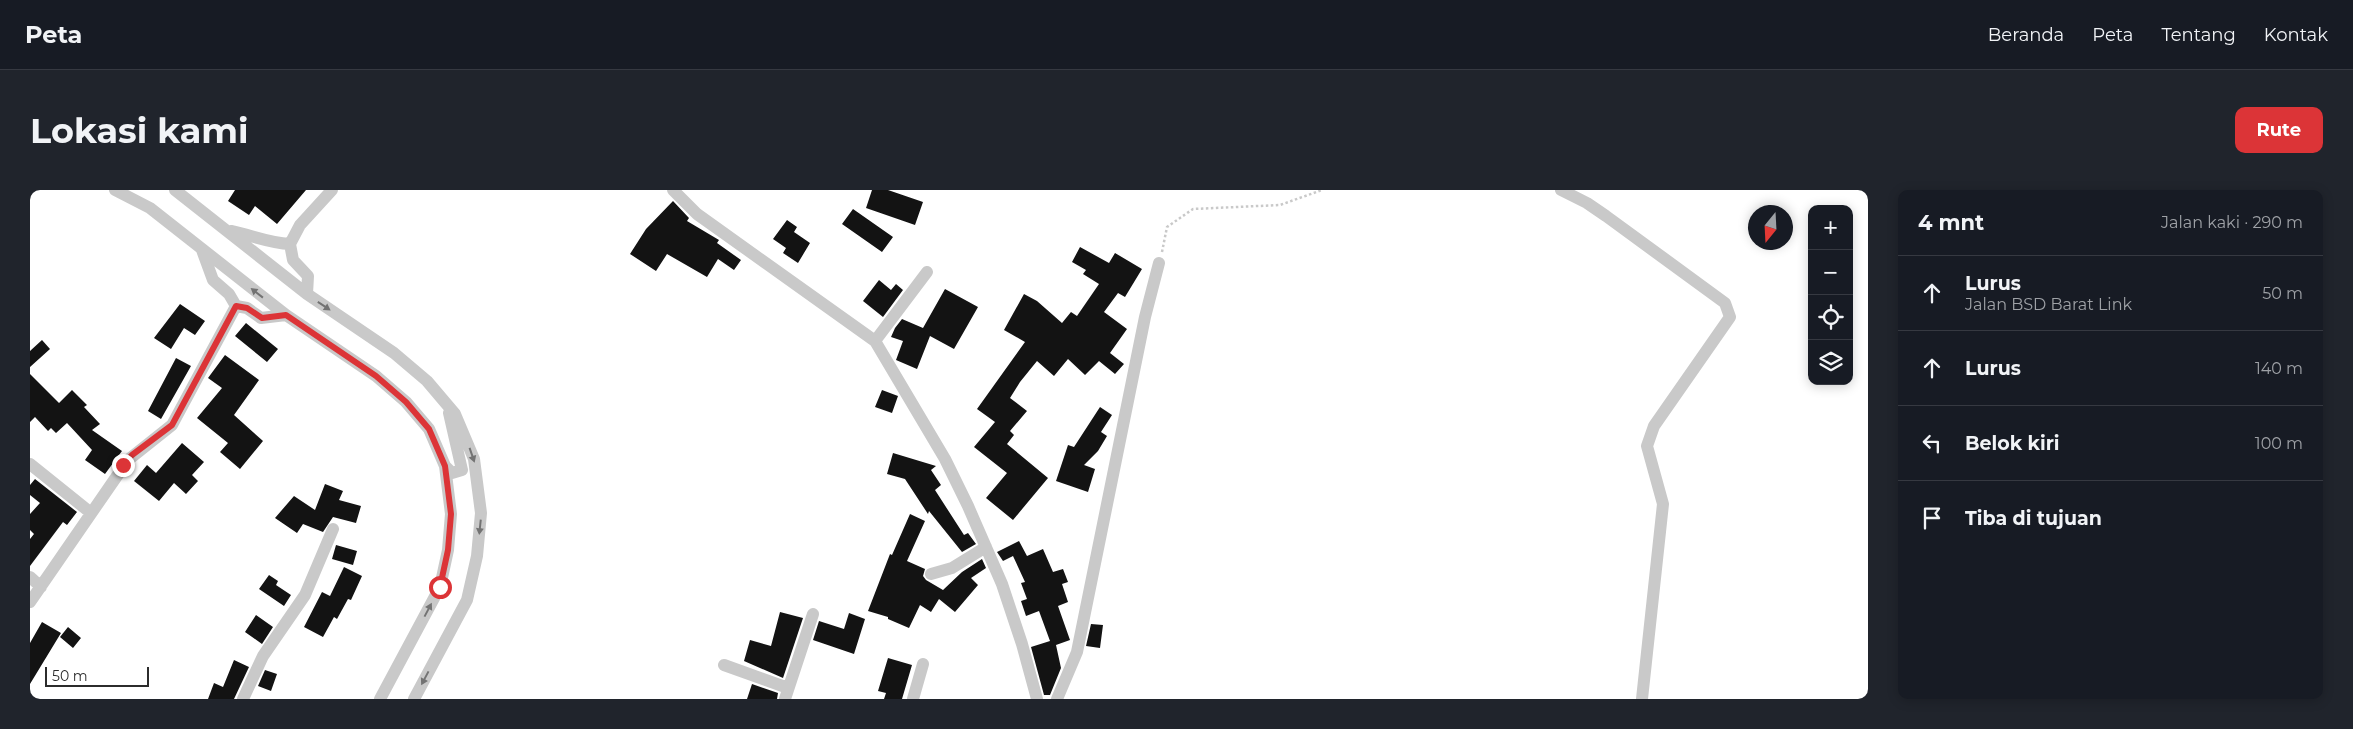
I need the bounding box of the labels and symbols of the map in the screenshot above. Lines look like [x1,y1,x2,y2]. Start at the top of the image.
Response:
north arrow [1748,205,1793,250]
one-way arrow [251,287,264,298]
one-way arrow [317,301,331,310]
one-way arrow [468,447,476,462]
route end [112,454,135,477]
one-way arrow [476,520,484,536]
route start [429,576,452,599]
one-way arrow [424,603,432,617]
scale bar [45,664,149,687]
one-way arrow [421,671,429,685]

